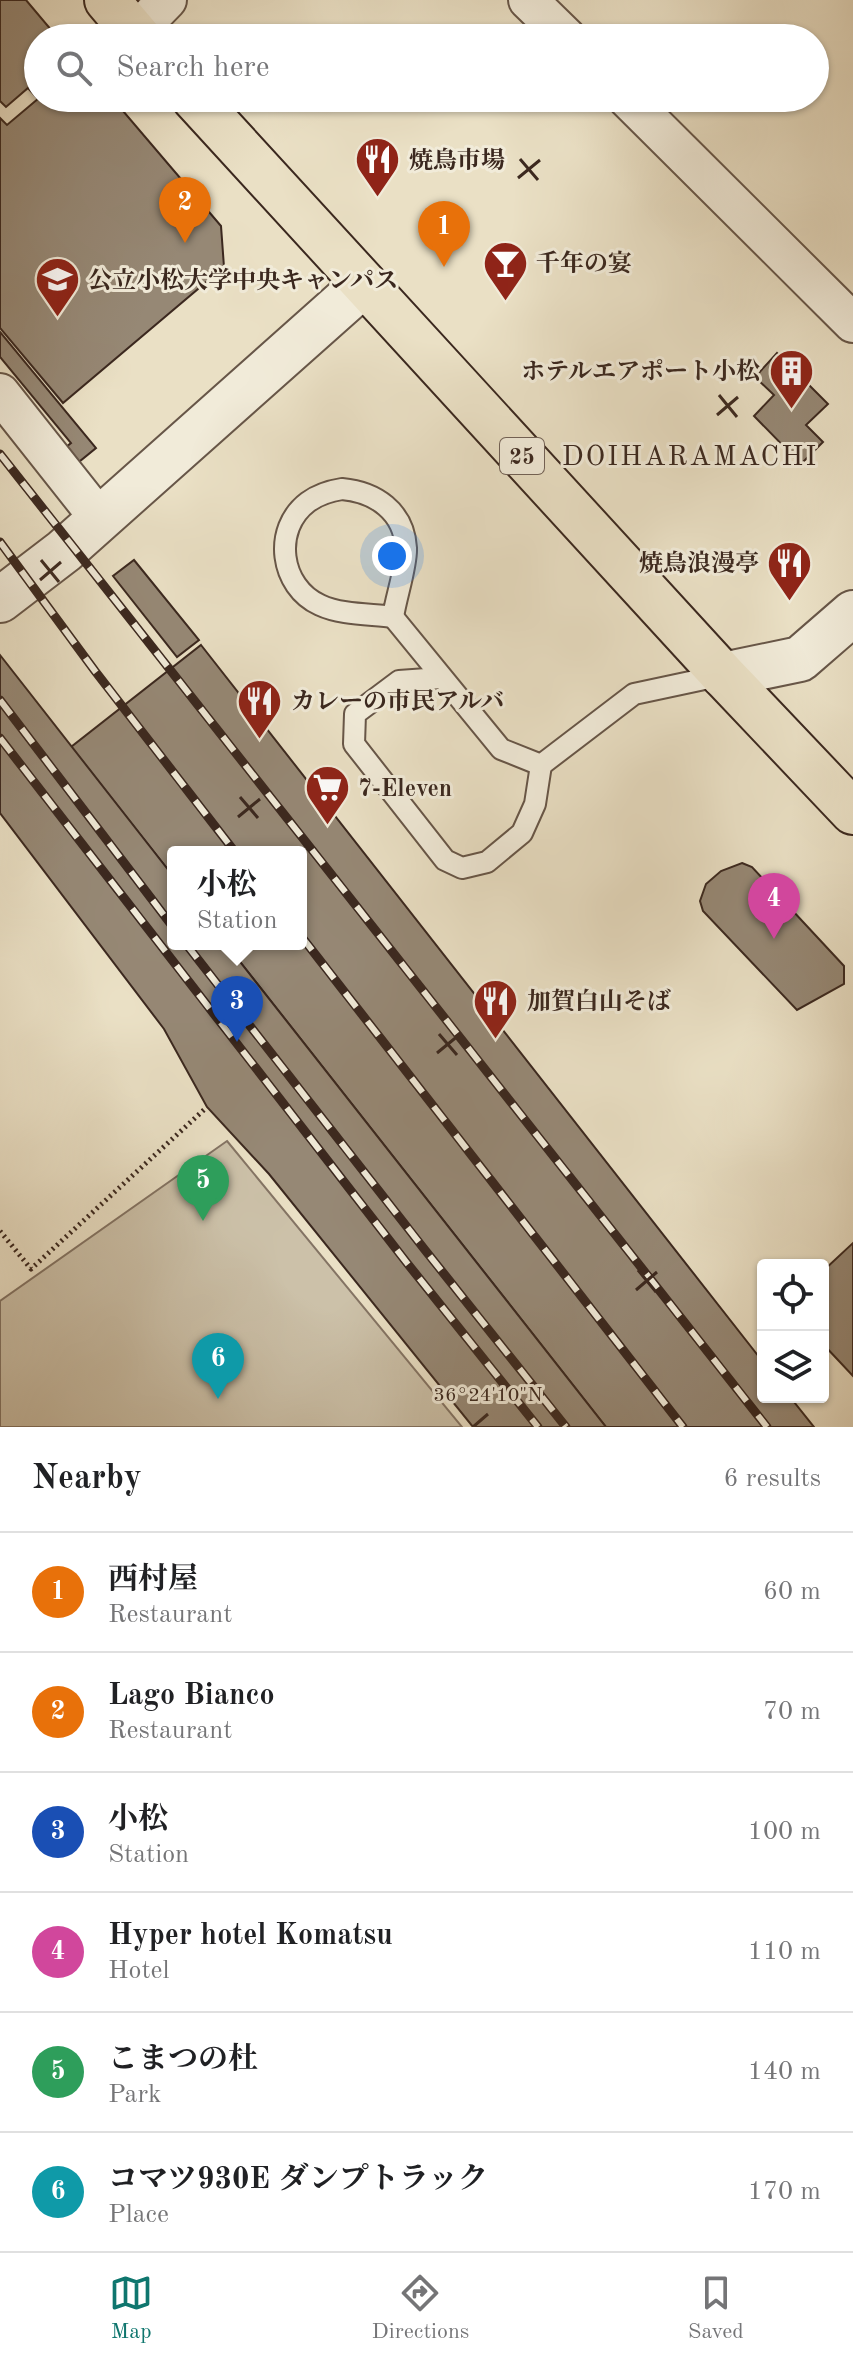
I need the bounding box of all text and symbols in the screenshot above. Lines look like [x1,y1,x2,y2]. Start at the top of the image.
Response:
search box [24,24,829,112]
icon: search [52,46,96,90]
text: Search here [116,53,270,83]
restaurant icon: 焼鳥市場 [354,136,402,199]
place label: 焼鳥市場 [409,147,505,174]
pin: 2 [159,177,211,243]
pin: 1 [418,201,470,267]
bar icon: 千年の宴 [481,239,529,302]
place label: 千年の宴 [536,250,632,277]
school or university icon: 公立小松大学中央キャンパス [33,256,81,319]
place label: 公立小松大学中央キャンパス [88,267,398,294]
building icon: ホテルエアポート小松 [767,347,815,410]
place label: ホテルエアポート小松 [521,358,760,385]
road number: 25 [500,438,544,474]
district label: DOIHARAMACHI [562,444,818,472]
your location [372,536,412,576]
restaurant icon: 焼鳥浪漫亭 [766,539,814,602]
place label: 焼鳥浪漫亭 [639,550,759,577]
restaurant icon: カレーの市民アルバ [236,677,284,740]
place label: カレーの市民アルバ [291,688,504,715]
supermarket icon: 7-Eleven [303,764,351,827]
place label: 7-Eleven [358,778,452,802]
popup [167,846,307,950]
text: 小松 [196,871,256,901]
pin: 4 [748,873,800,939]
text: Station [196,908,278,934]
pin: 3 [211,976,263,1042]
restaurant icon: 加賀白山そば [472,977,520,1040]
place label: 加賀白山そば [527,988,671,1015]
pin: 5 [177,1155,229,1221]
map controls [757,1259,829,1403]
button: locate [757,1259,829,1331]
button: layers [757,1331,829,1403]
pin: 6 [192,1333,244,1399]
text: 36°24'10"N [433,1386,543,1406]
text: Nearby [32,1462,142,1496]
text: 6 results [723,1466,821,1492]
text: 西村屋 [108,1565,198,1595]
text: 1 [50,1579,66,1605]
text: 60 m [763,1579,821,1605]
text: Restaurant [108,1602,232,1628]
text: Lago Bianco [108,1681,275,1711]
text: 2 [50,1699,66,1725]
text: 70 m [763,1699,821,1725]
text: Restaurant [108,1718,232,1744]
text: 小松 [108,1805,168,1835]
text: 3 [50,1819,66,1845]
text: 100 m [748,1819,821,1845]
text: Station [108,1842,189,1868]
text: Hyper hotel Komatsu [108,1921,393,1951]
text: 4 [50,1939,66,1965]
text: 110 m [748,1939,821,1965]
text: Hotel [108,1958,169,1984]
text: こまつの杜 [108,2045,258,2075]
text: 5 [50,2059,66,2085]
text: 140 m [748,2059,821,2085]
text: Park [108,2082,162,2108]
text: コマツ930E ダンプトラック [108,2165,488,2195]
text: 6 [50,2179,66,2205]
text: 170 m [748,2179,821,2205]
text: Place [108,2202,169,2228]
tab: Map [109,2271,153,2346]
tab: Directions [372,2271,469,2346]
tab: Saved [688,2271,744,2346]

